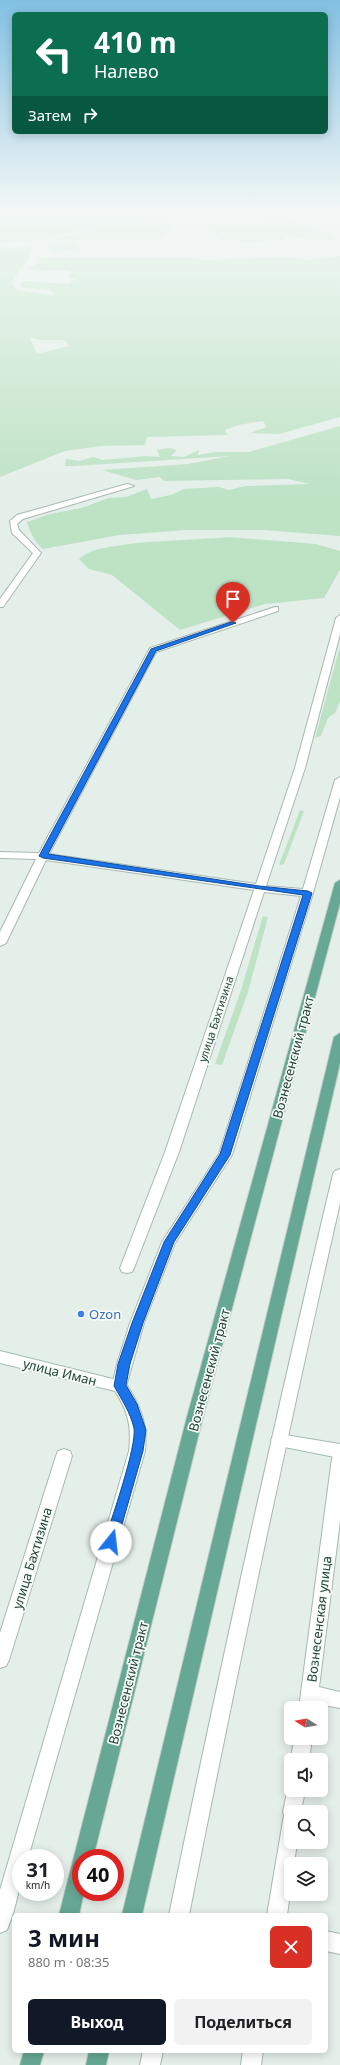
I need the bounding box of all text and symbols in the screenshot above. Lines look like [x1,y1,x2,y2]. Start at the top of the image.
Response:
text: 410 m [94,23,177,61]
icon: left [28,28,80,80]
text: Налево [94,59,159,83]
icon: right [79,104,101,126]
text: Затем [28,105,71,125]
pin [216,582,250,623]
icon: arrive [222,588,244,610]
street label: улица Бахтизина [195,974,236,1064]
street label: Вознесенский тракт [268,994,318,1120]
place label: Ozon [89,1305,121,1323]
street label: Вознесенский тракт [184,1307,234,1433]
marker: Ozon [76,1309,86,1319]
street label: улица Иман [21,1354,99,1390]
street label: улица Бахтизина [8,1505,56,1611]
position arrow [90,1521,132,1563]
street label: Вознесенская улица [302,1555,336,1683]
street label: Вознесенский тракт [104,1620,152,1746]
north arrow [284,1701,328,1745]
map controls [284,1701,328,1901]
button: sound [284,1753,328,1797]
button: search [284,1805,328,1849]
speed limit sign: 40 [72,1849,124,1901]
text: 31 [27,1856,49,1883]
button: layers [284,1857,328,1901]
text: km/h [26,1878,50,1892]
text: 3 мин [28,1921,100,1954]
button: close [270,1926,312,1968]
text: 880 m · 08:35 [28,1953,109,1971]
button: Выход [28,1999,166,2045]
button: Поделиться [174,1999,312,2045]

